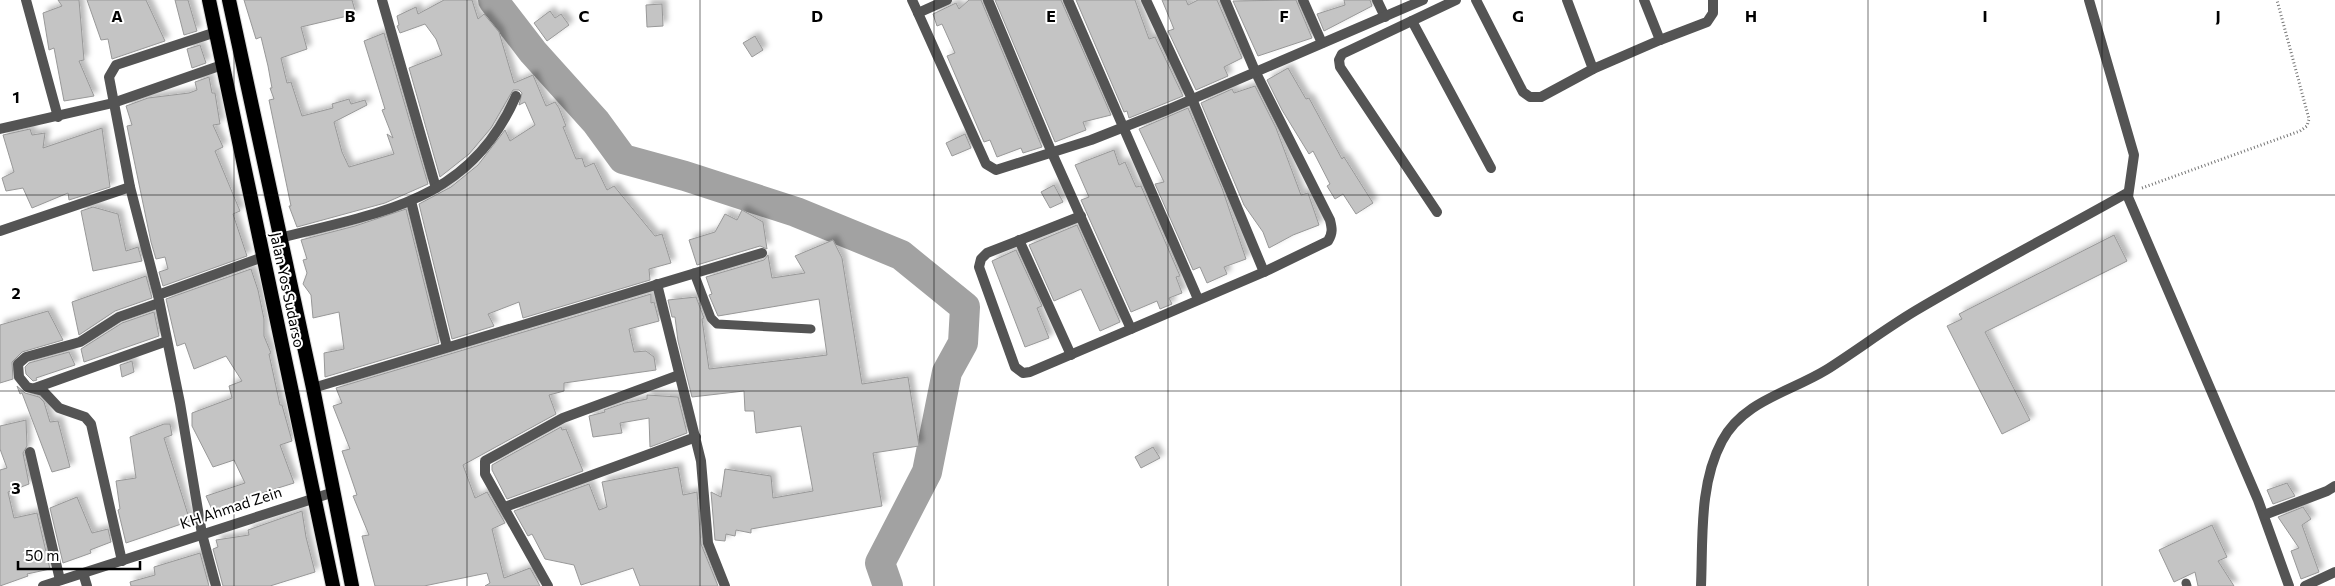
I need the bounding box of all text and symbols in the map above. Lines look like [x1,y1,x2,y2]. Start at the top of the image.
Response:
text: A [111,6,123,25]
text: B [345,6,356,25]
text: C [579,6,590,25]
text: D [811,6,823,25]
text: E [1046,6,1056,25]
text: F [1279,6,1289,25]
text: G [1512,6,1524,25]
text: H [1745,6,1757,25]
text: I [1982,6,1988,25]
text: J [2215,6,2221,25]
text: 1 [12,87,20,106]
street label: Jalan Yos Sudarso [267,230,309,349]
text: 2 [11,283,21,302]
text: 3 [11,478,21,497]
street label: KH Ahmad Zein [177,482,284,532]
scale bar [18,538,140,570]
text: 50 m [25,546,59,564]

